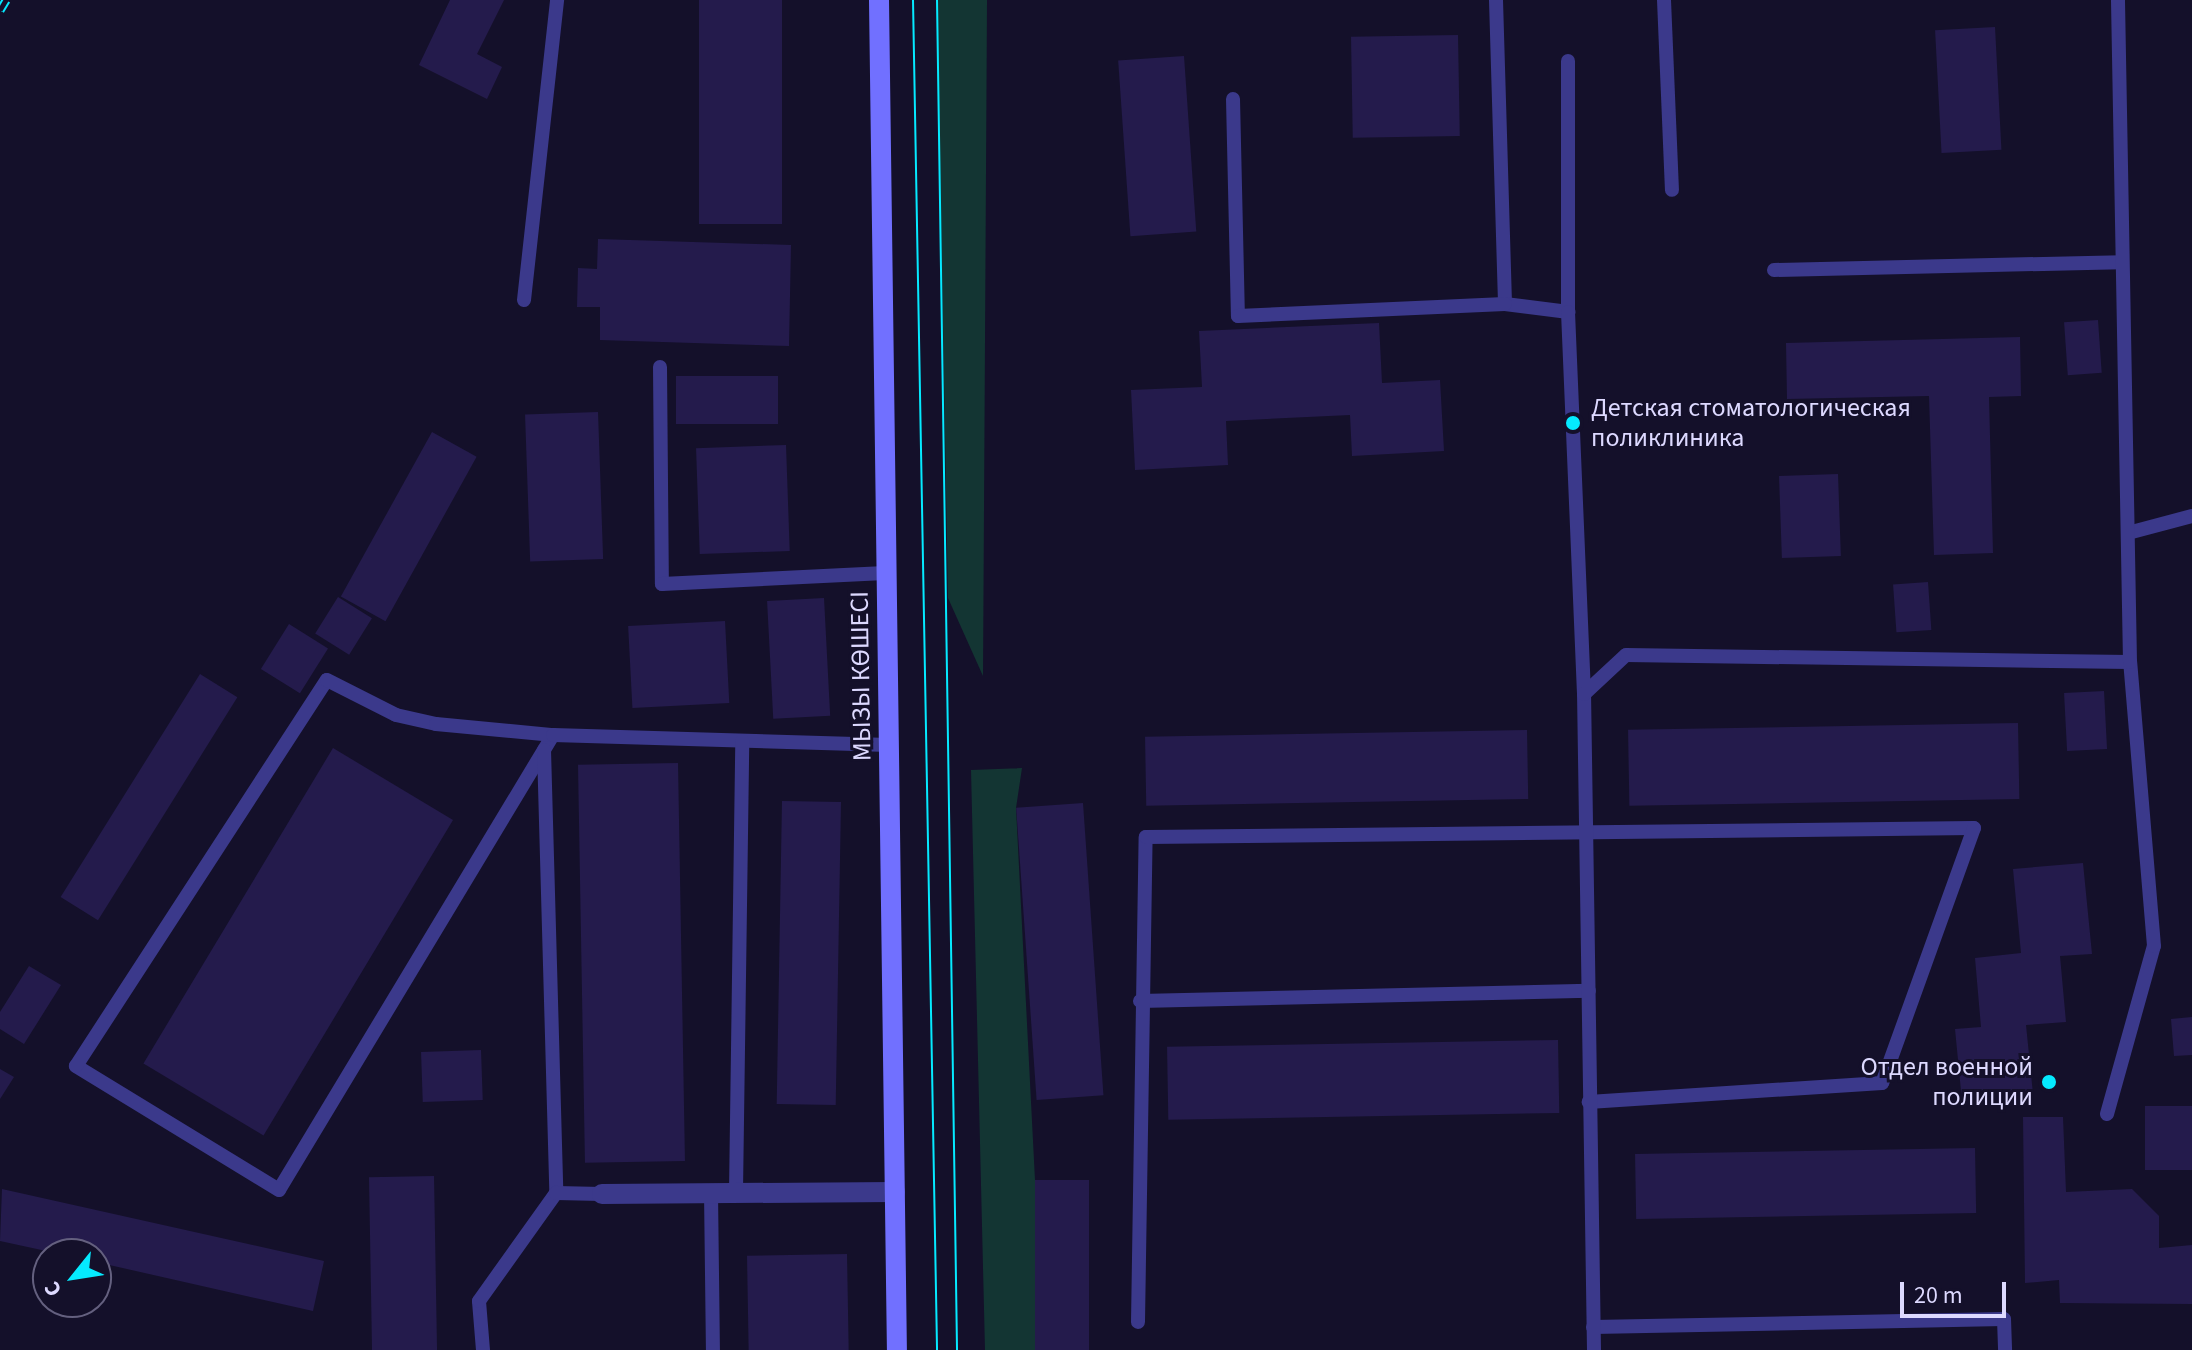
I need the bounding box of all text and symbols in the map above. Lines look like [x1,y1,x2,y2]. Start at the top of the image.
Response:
place label: Детская стоматологическая поликлиника [1591,392,1911,454]
marker: Детская стоматологическая поликлиника [1562,412,1584,434]
street label: МЫЗЫ КӨШЕСІ [844,591,878,761]
place label: Отдел военной полиции [1861,1051,2033,1112]
marker: Отдел военной полиции [2040,1073,2058,1091]
north arrow [32,1238,112,1318]
scale bar [1904,1266,2010,1316]
text: С [36,1275,70,1303]
text: 20 m [1914,1278,1963,1313]

